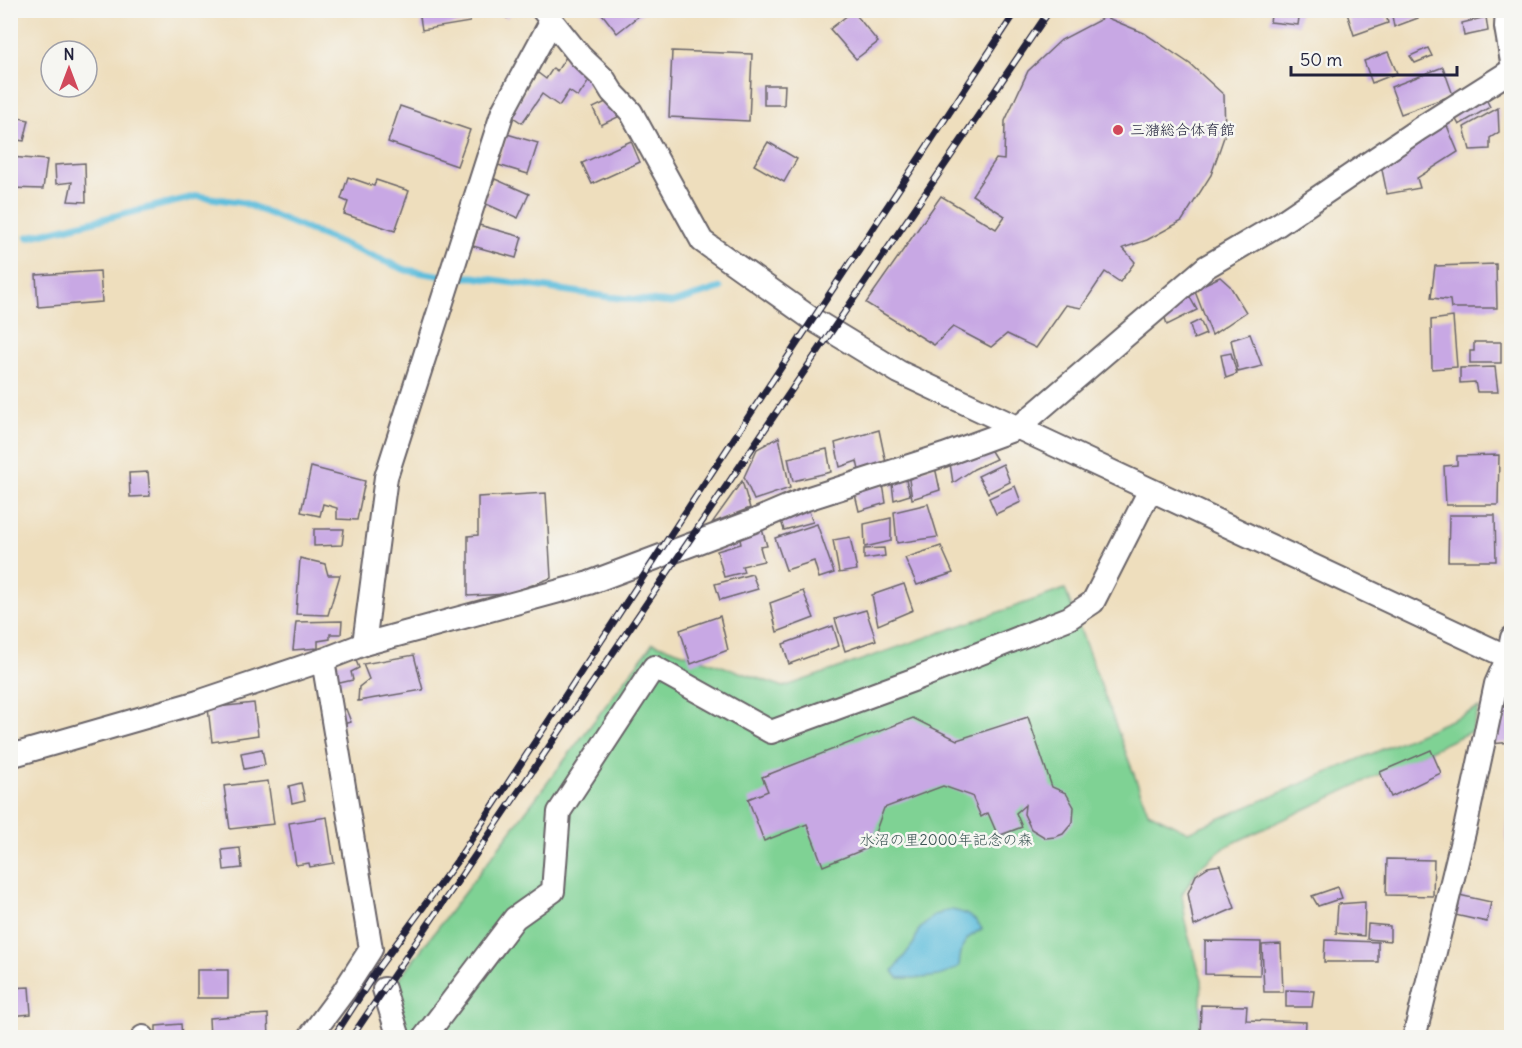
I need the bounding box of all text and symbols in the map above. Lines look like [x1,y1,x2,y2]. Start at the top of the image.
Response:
north arrow [39,39,99,99]
scale bar [1291,39,1458,77]
text: N [63,44,75,64]
text: 50 m [1300,48,1342,71]
place label: 三潴総合体育館 [1130,120,1235,139]
marker: 三潴総合体育館 [1111,123,1125,137]
park label: 水沼の里2000年記念の森 [860,830,1032,849]

